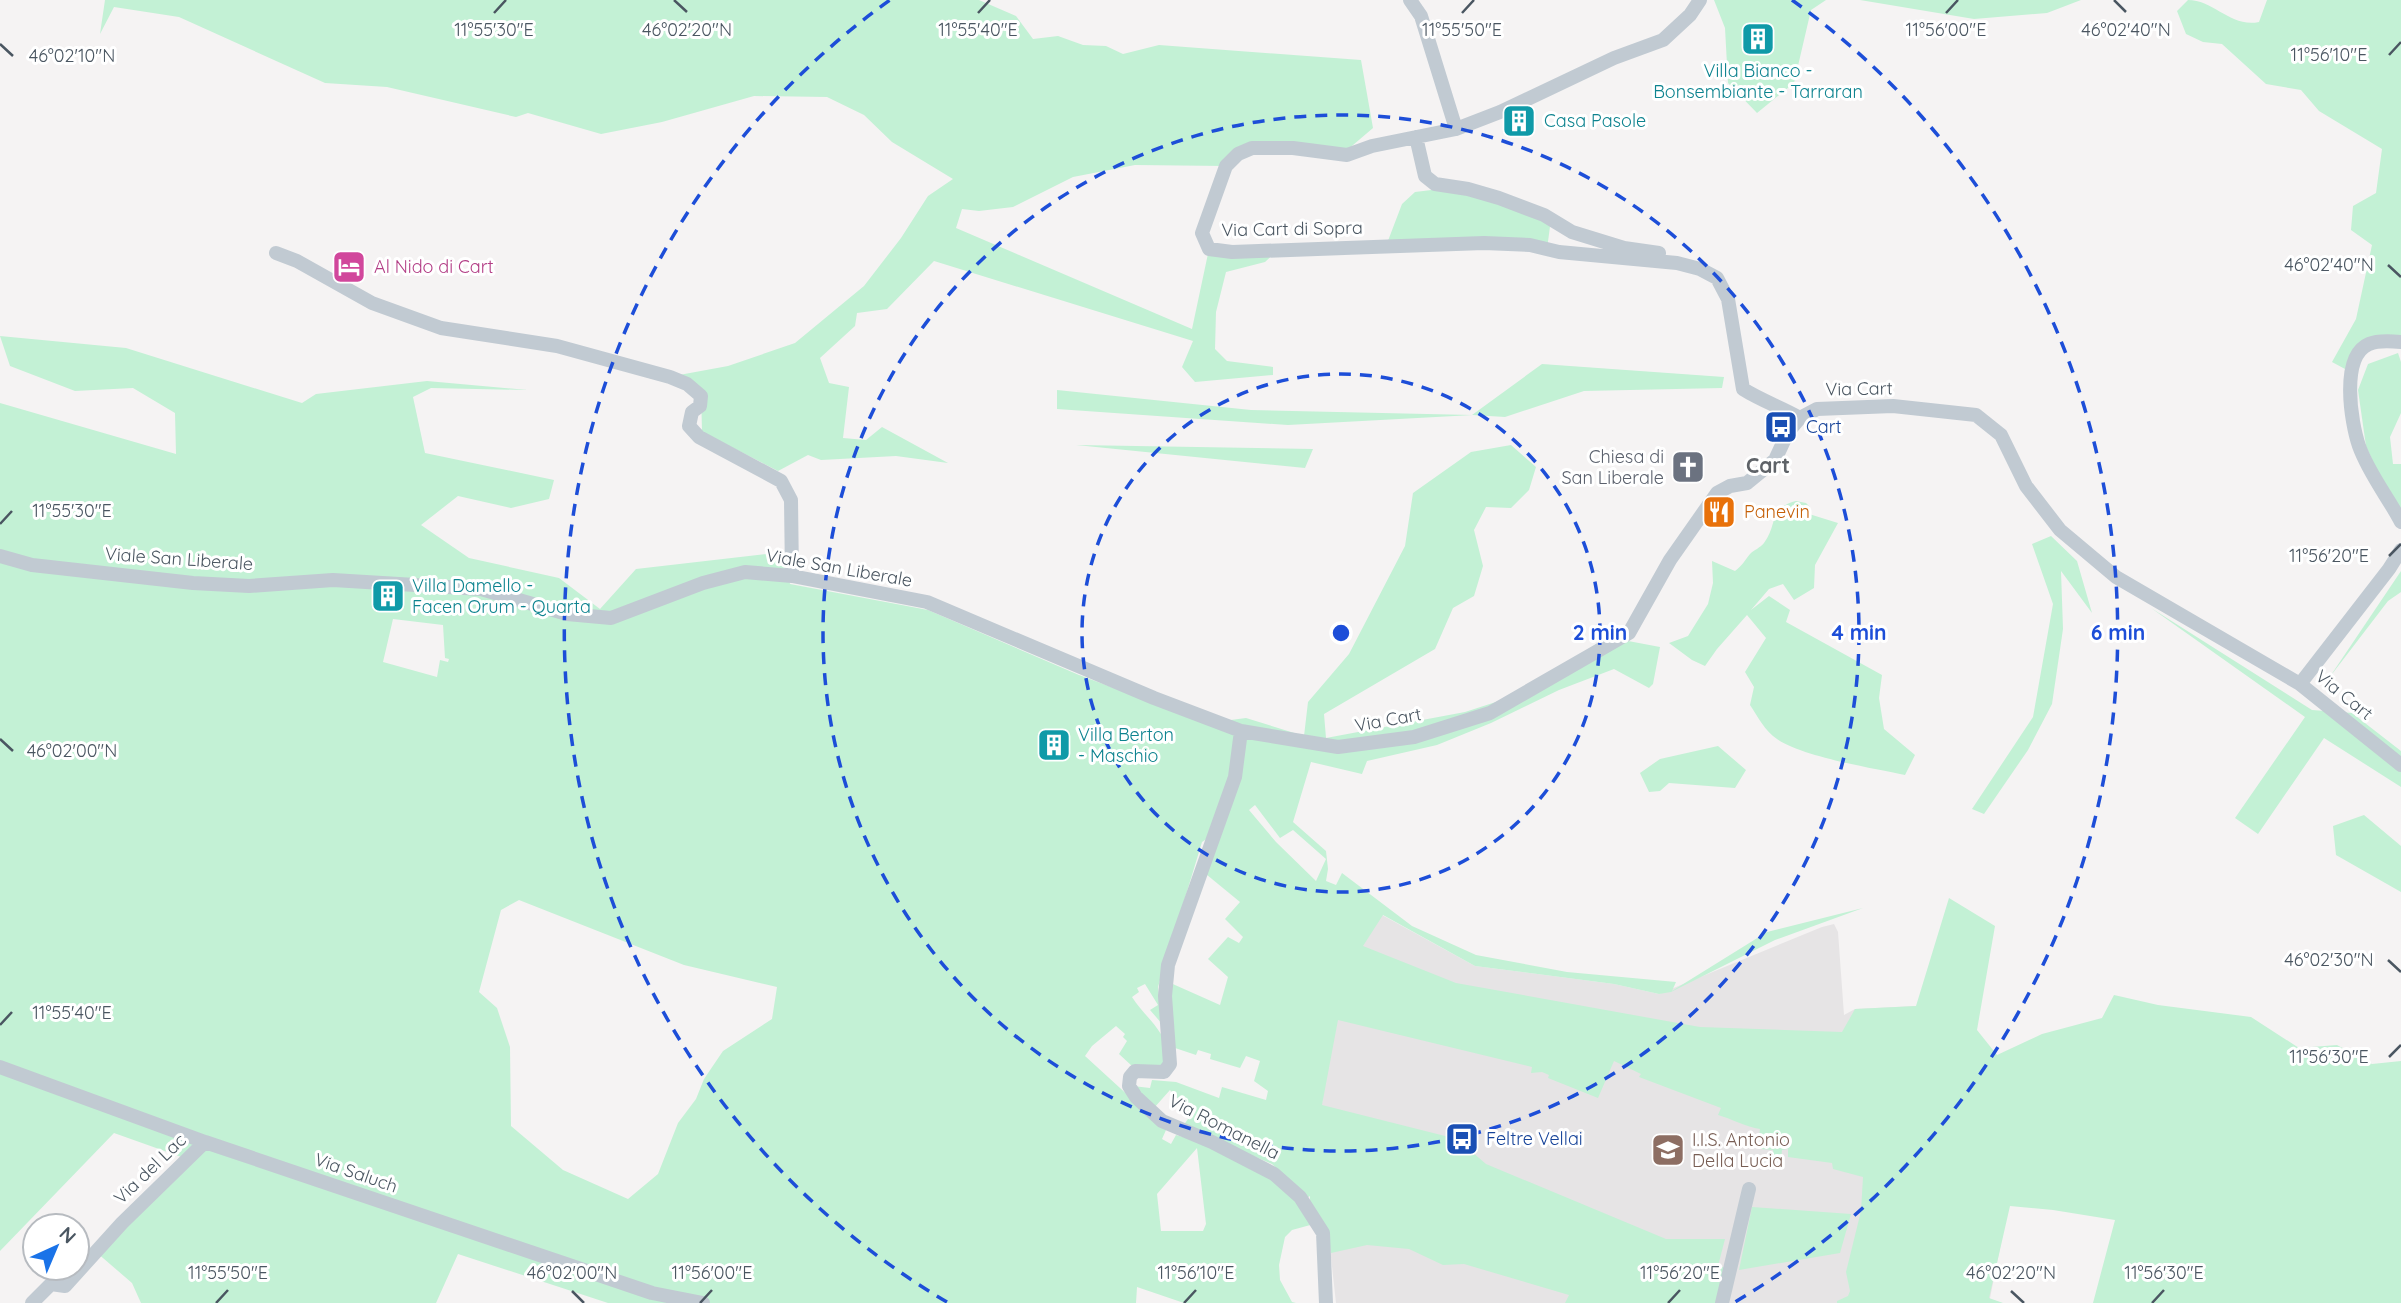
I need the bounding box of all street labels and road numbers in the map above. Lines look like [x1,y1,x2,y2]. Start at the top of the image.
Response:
street label: Via Cart di Sopra [1221,216,1363,241]
street label: Via Cart [1825,376,1893,401]
street label: Viale San Liberale [104,542,254,575]
street label: Viale San Liberale [764,543,914,592]
street label: Via Cart [2311,664,2378,725]
street label: Via Cart [1353,702,1423,737]
street label: Via Romanella [1165,1089,1284,1164]
street label: Via del Lac [109,1129,191,1209]
street label: Via Saluch [312,1148,401,1197]

